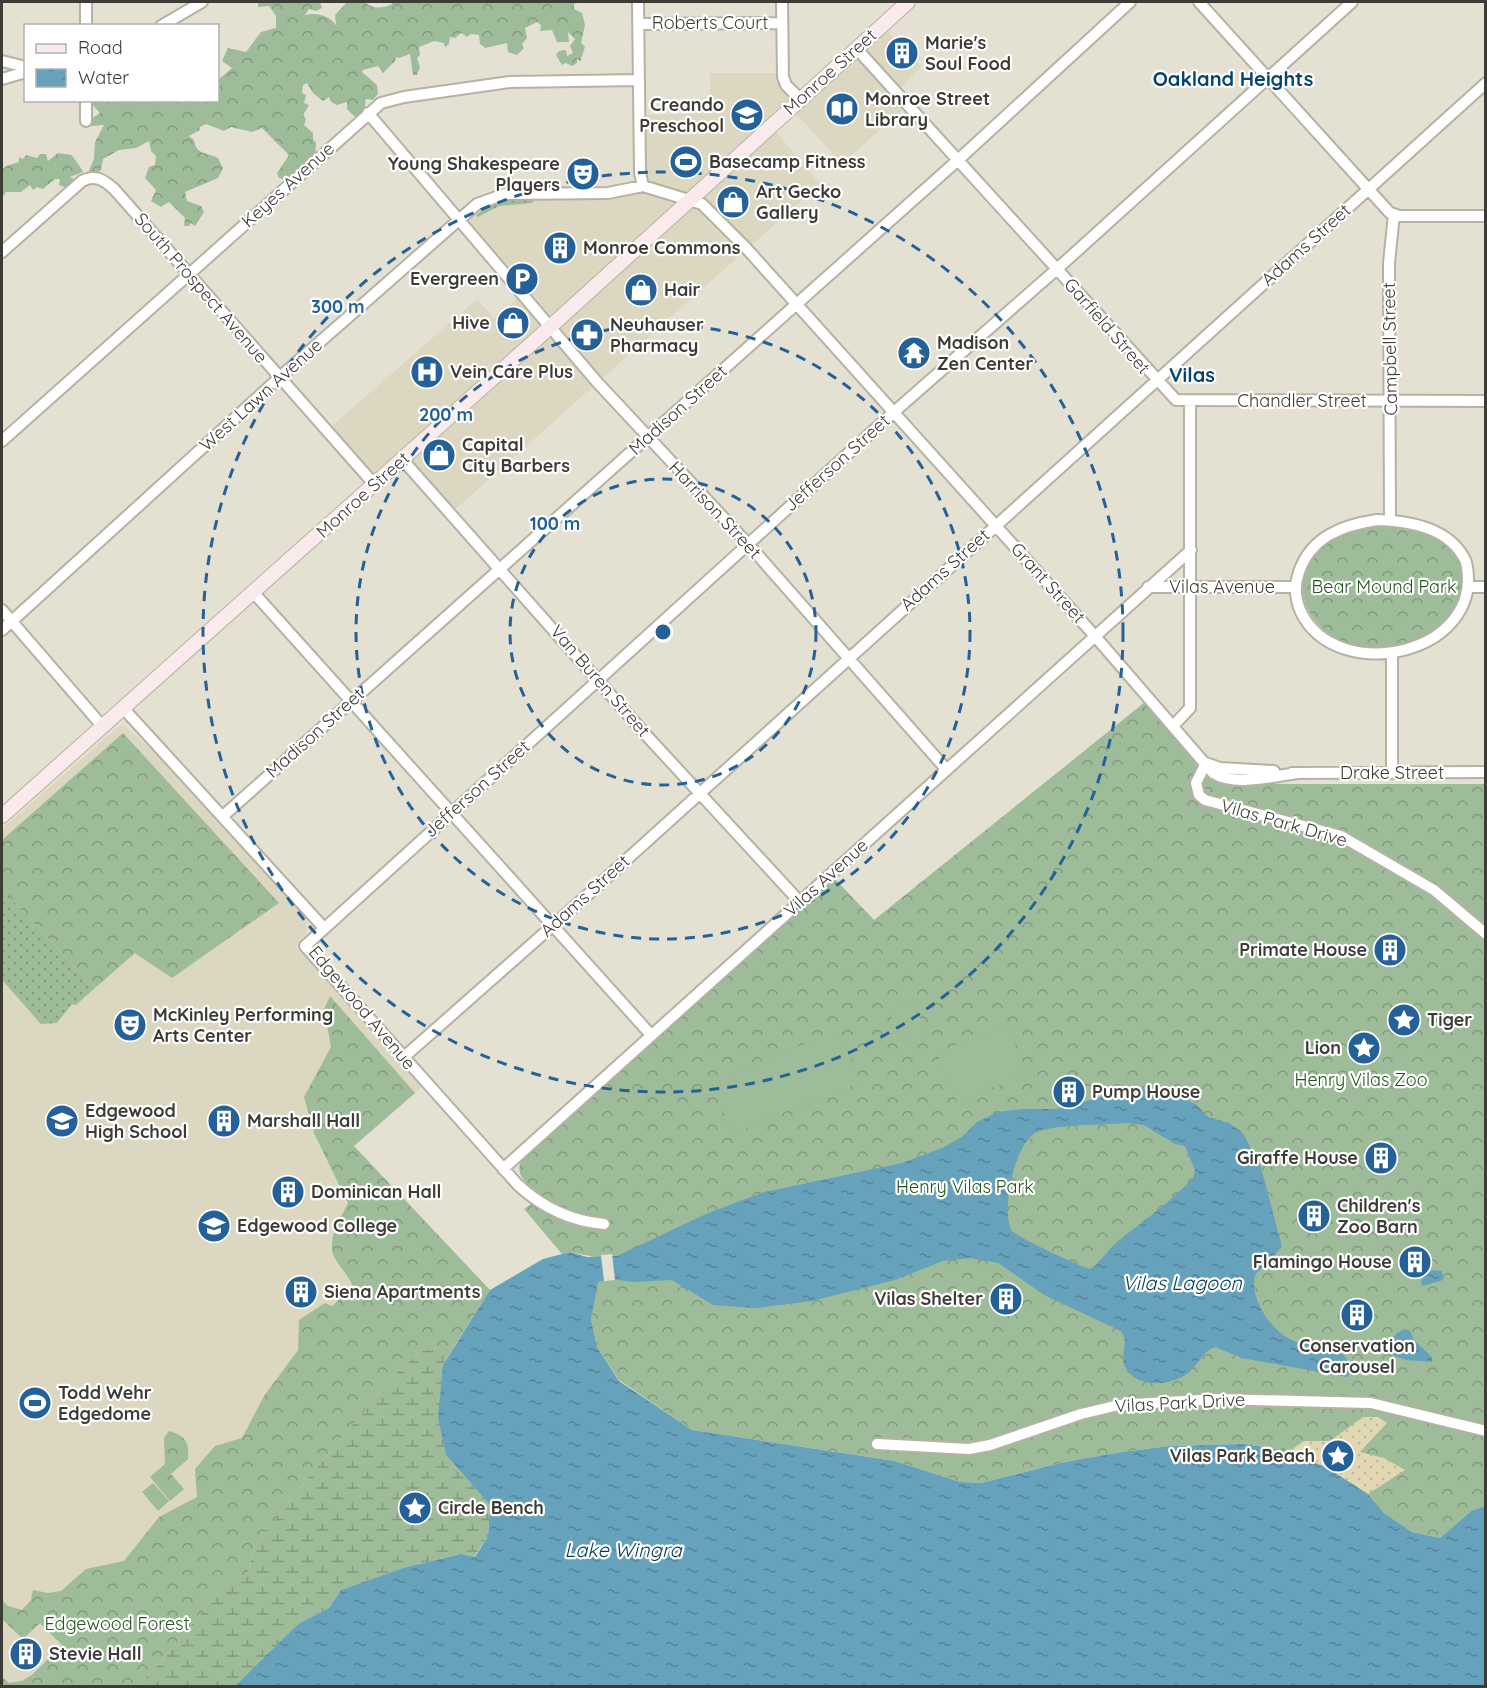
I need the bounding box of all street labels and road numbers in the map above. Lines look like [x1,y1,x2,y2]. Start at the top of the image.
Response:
street label: Roberts Court [652,11,768,34]
street label: Monroe Street [778,24,881,120]
street label: Keyes Avenue [236,137,339,232]
street label: Adams Street [1256,198,1355,291]
street label: South Prospect Avenue [130,208,273,368]
street label: Garfield Street [1059,273,1155,379]
street label: Campbell Street [1377,282,1402,416]
street label: West Lawn Avenue [194,333,327,456]
street label: Madison Street [624,359,732,460]
street label: Chandler Street [1237,389,1367,412]
street label: Jefferson Street [779,409,894,516]
street label: Monroe Street [311,447,414,543]
street label: Harrison Street [664,456,767,563]
street label: Adams Street [895,523,994,616]
street label: Grant Street [1006,538,1091,628]
street label: Vilas Avenue [1169,575,1275,598]
street label: Van Buren Street [545,620,655,741]
street label: Madison Street [261,682,369,783]
street label: Jefferson Street [419,735,534,842]
street label: Drake Street [1340,761,1444,784]
street label: Vilas Park Drive [1218,793,1350,852]
street label: Vilas Avenue [779,834,873,922]
street label: Adams Street [535,849,634,942]
street label: Edgewood Avenue [304,941,421,1074]
street label: Vilas Park Drive [1114,1388,1246,1417]

